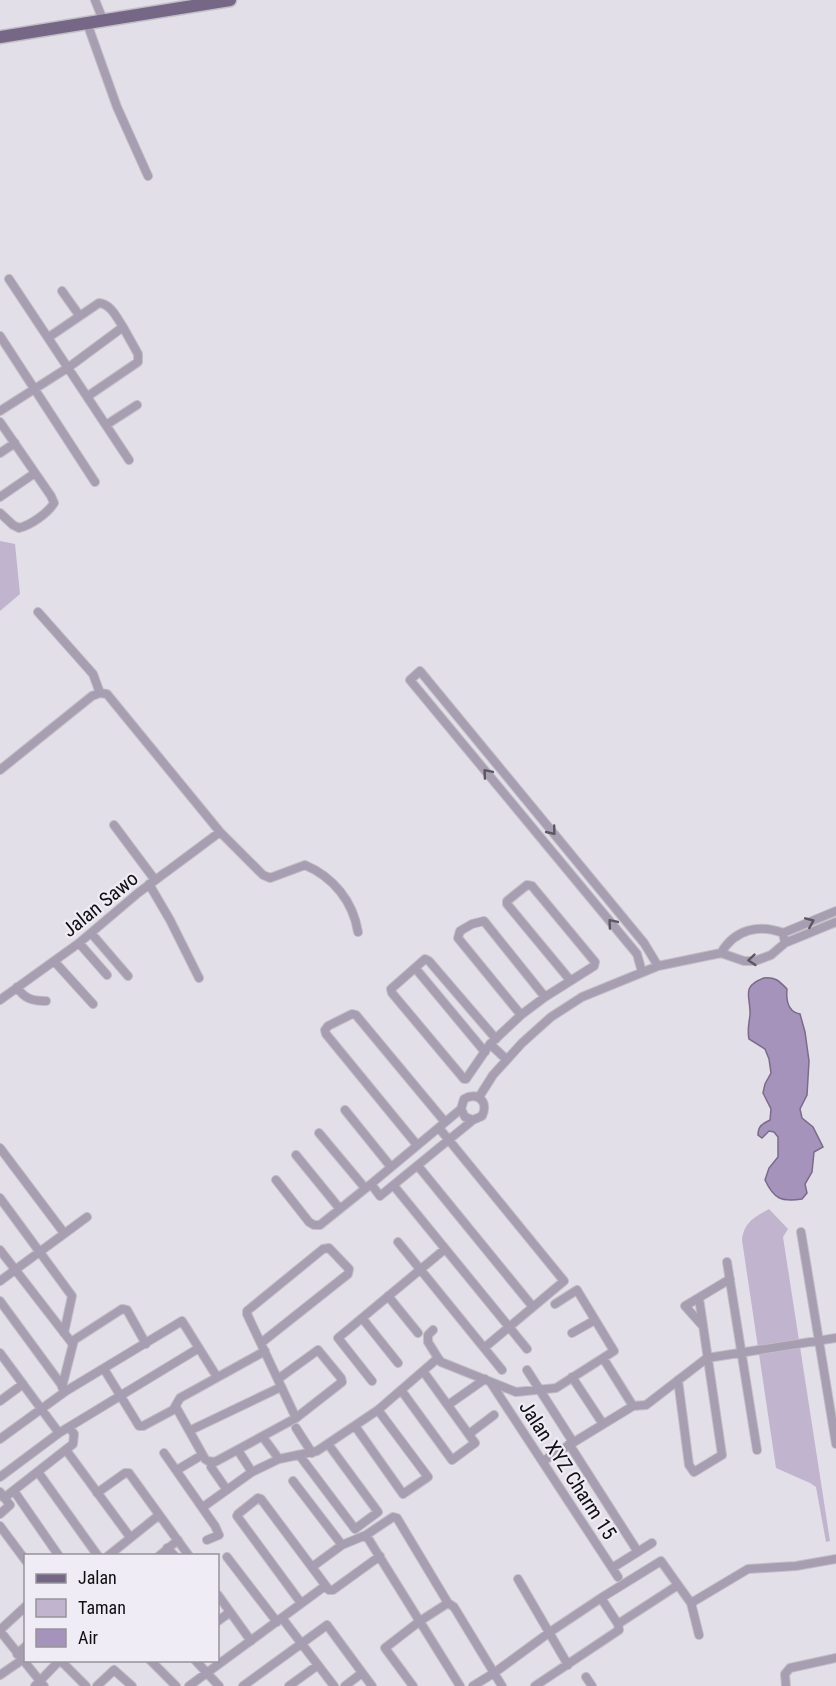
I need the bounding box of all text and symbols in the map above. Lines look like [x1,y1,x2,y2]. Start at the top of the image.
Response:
one-way arrow [484,769,495,780]
one-way arrow [545,824,556,835]
street label: Jalan Sawo [57,866,143,942]
one-way arrow [803,917,814,929]
one-way arrow [608,919,619,930]
one-way arrow [747,953,757,966]
street label: Jalan XYZ Charm 15 [514,1396,622,1544]
legend [24,1554,219,1662]
text: Jalan [78,1567,117,1588]
text: Taman [78,1597,126,1618]
text: Air [78,1627,99,1648]

